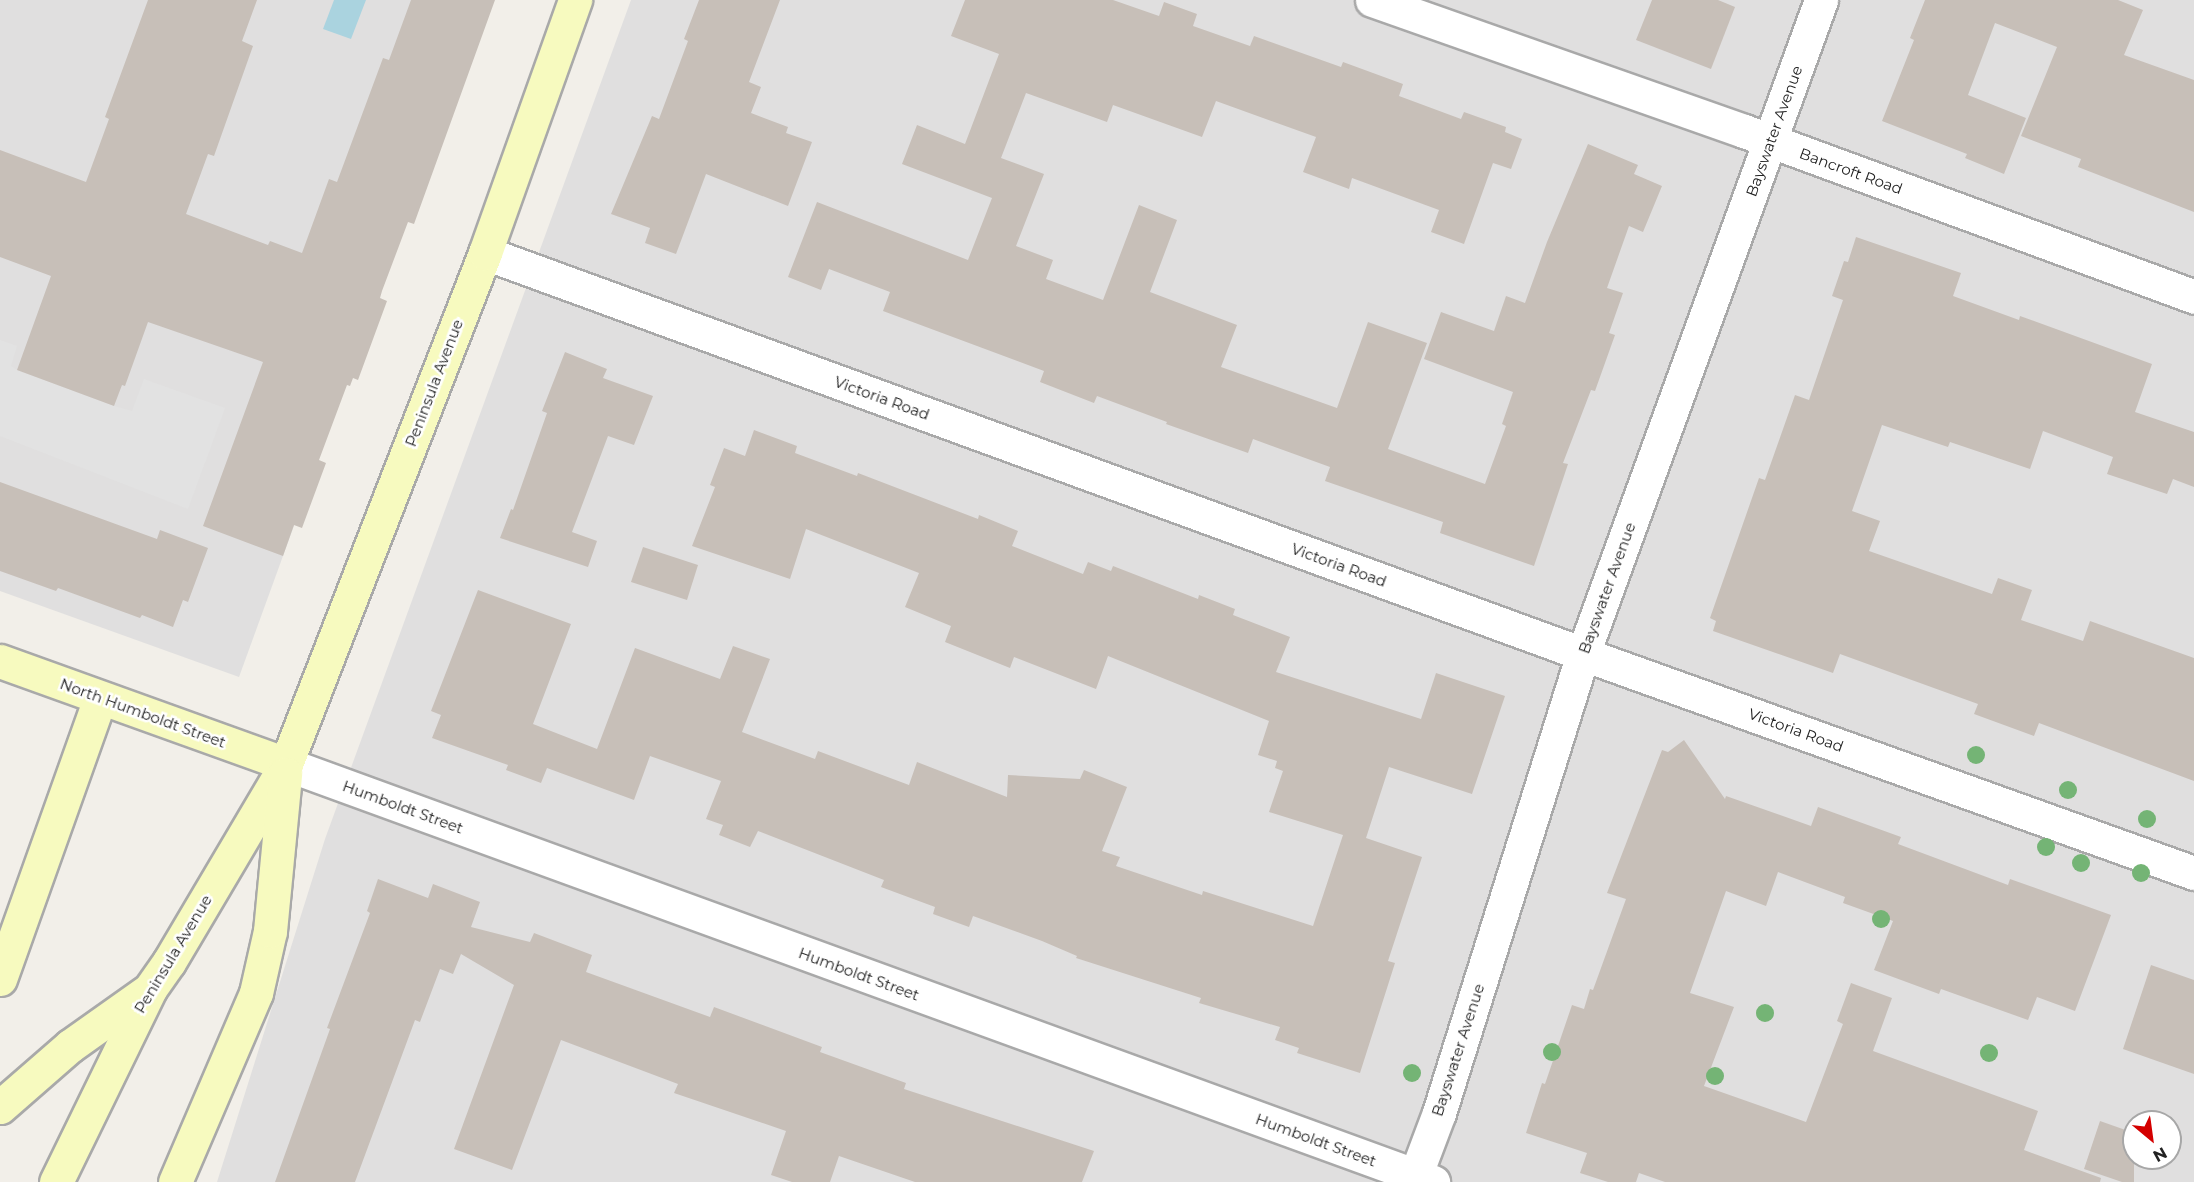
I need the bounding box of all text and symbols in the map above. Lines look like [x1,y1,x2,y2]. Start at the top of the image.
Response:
street label: Bayswater Avenue [1742,63,1806,199]
street label: Bancroft Road [1797,144,1905,198]
street label: Peninsula Avenue [401,317,467,449]
street label: Victoria Road [832,372,932,424]
street label: Bayswater Avenue [1575,520,1639,656]
street label: Victoria Road [1289,539,1389,591]
street label: North Humboldt Street [58,675,228,751]
street label: Victoria Road [1746,704,1846,756]
street label: Humboldt Street [340,777,466,837]
street label: Peninsula Avenue [131,892,215,1016]
street label: Humboldt Street [796,944,922,1004]
street label: Bayswater Avenue [1428,981,1488,1119]
street label: Humboldt Street [1253,1110,1379,1170]
north arrow [2122,1110,2182,1170]
text: N [2150,1143,2170,1166]

